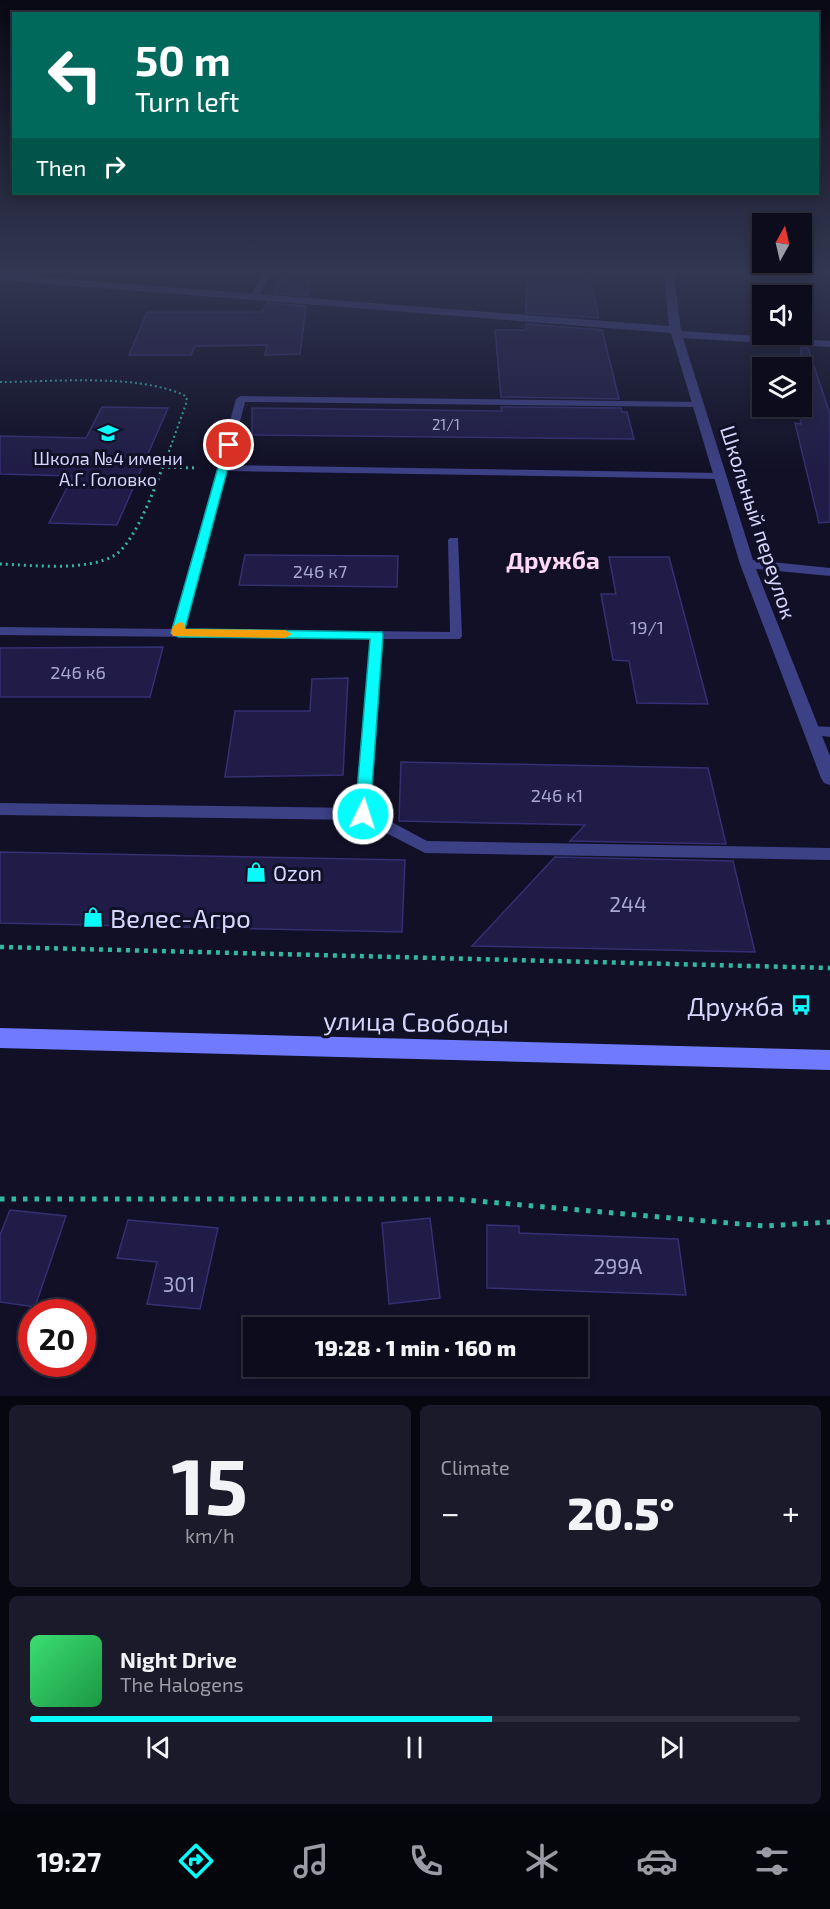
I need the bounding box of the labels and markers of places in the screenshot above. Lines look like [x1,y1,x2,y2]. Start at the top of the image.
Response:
pin [203,419,254,470]
school or university icon: Школа №4 имени А.Г. Головко [96,421,120,445]
place label: Школа №4 имени А.Г. Головко [33,447,183,490]
shop icon: Ozon [244,860,268,884]
place label: Ozon [273,860,322,885]
place label: Велес-Агро [110,902,251,933]
shop icon: Велес-Агро [81,905,105,929]
place label: Дружба [687,990,784,1022]
bus stop icon: Дружба [789,993,813,1017]

